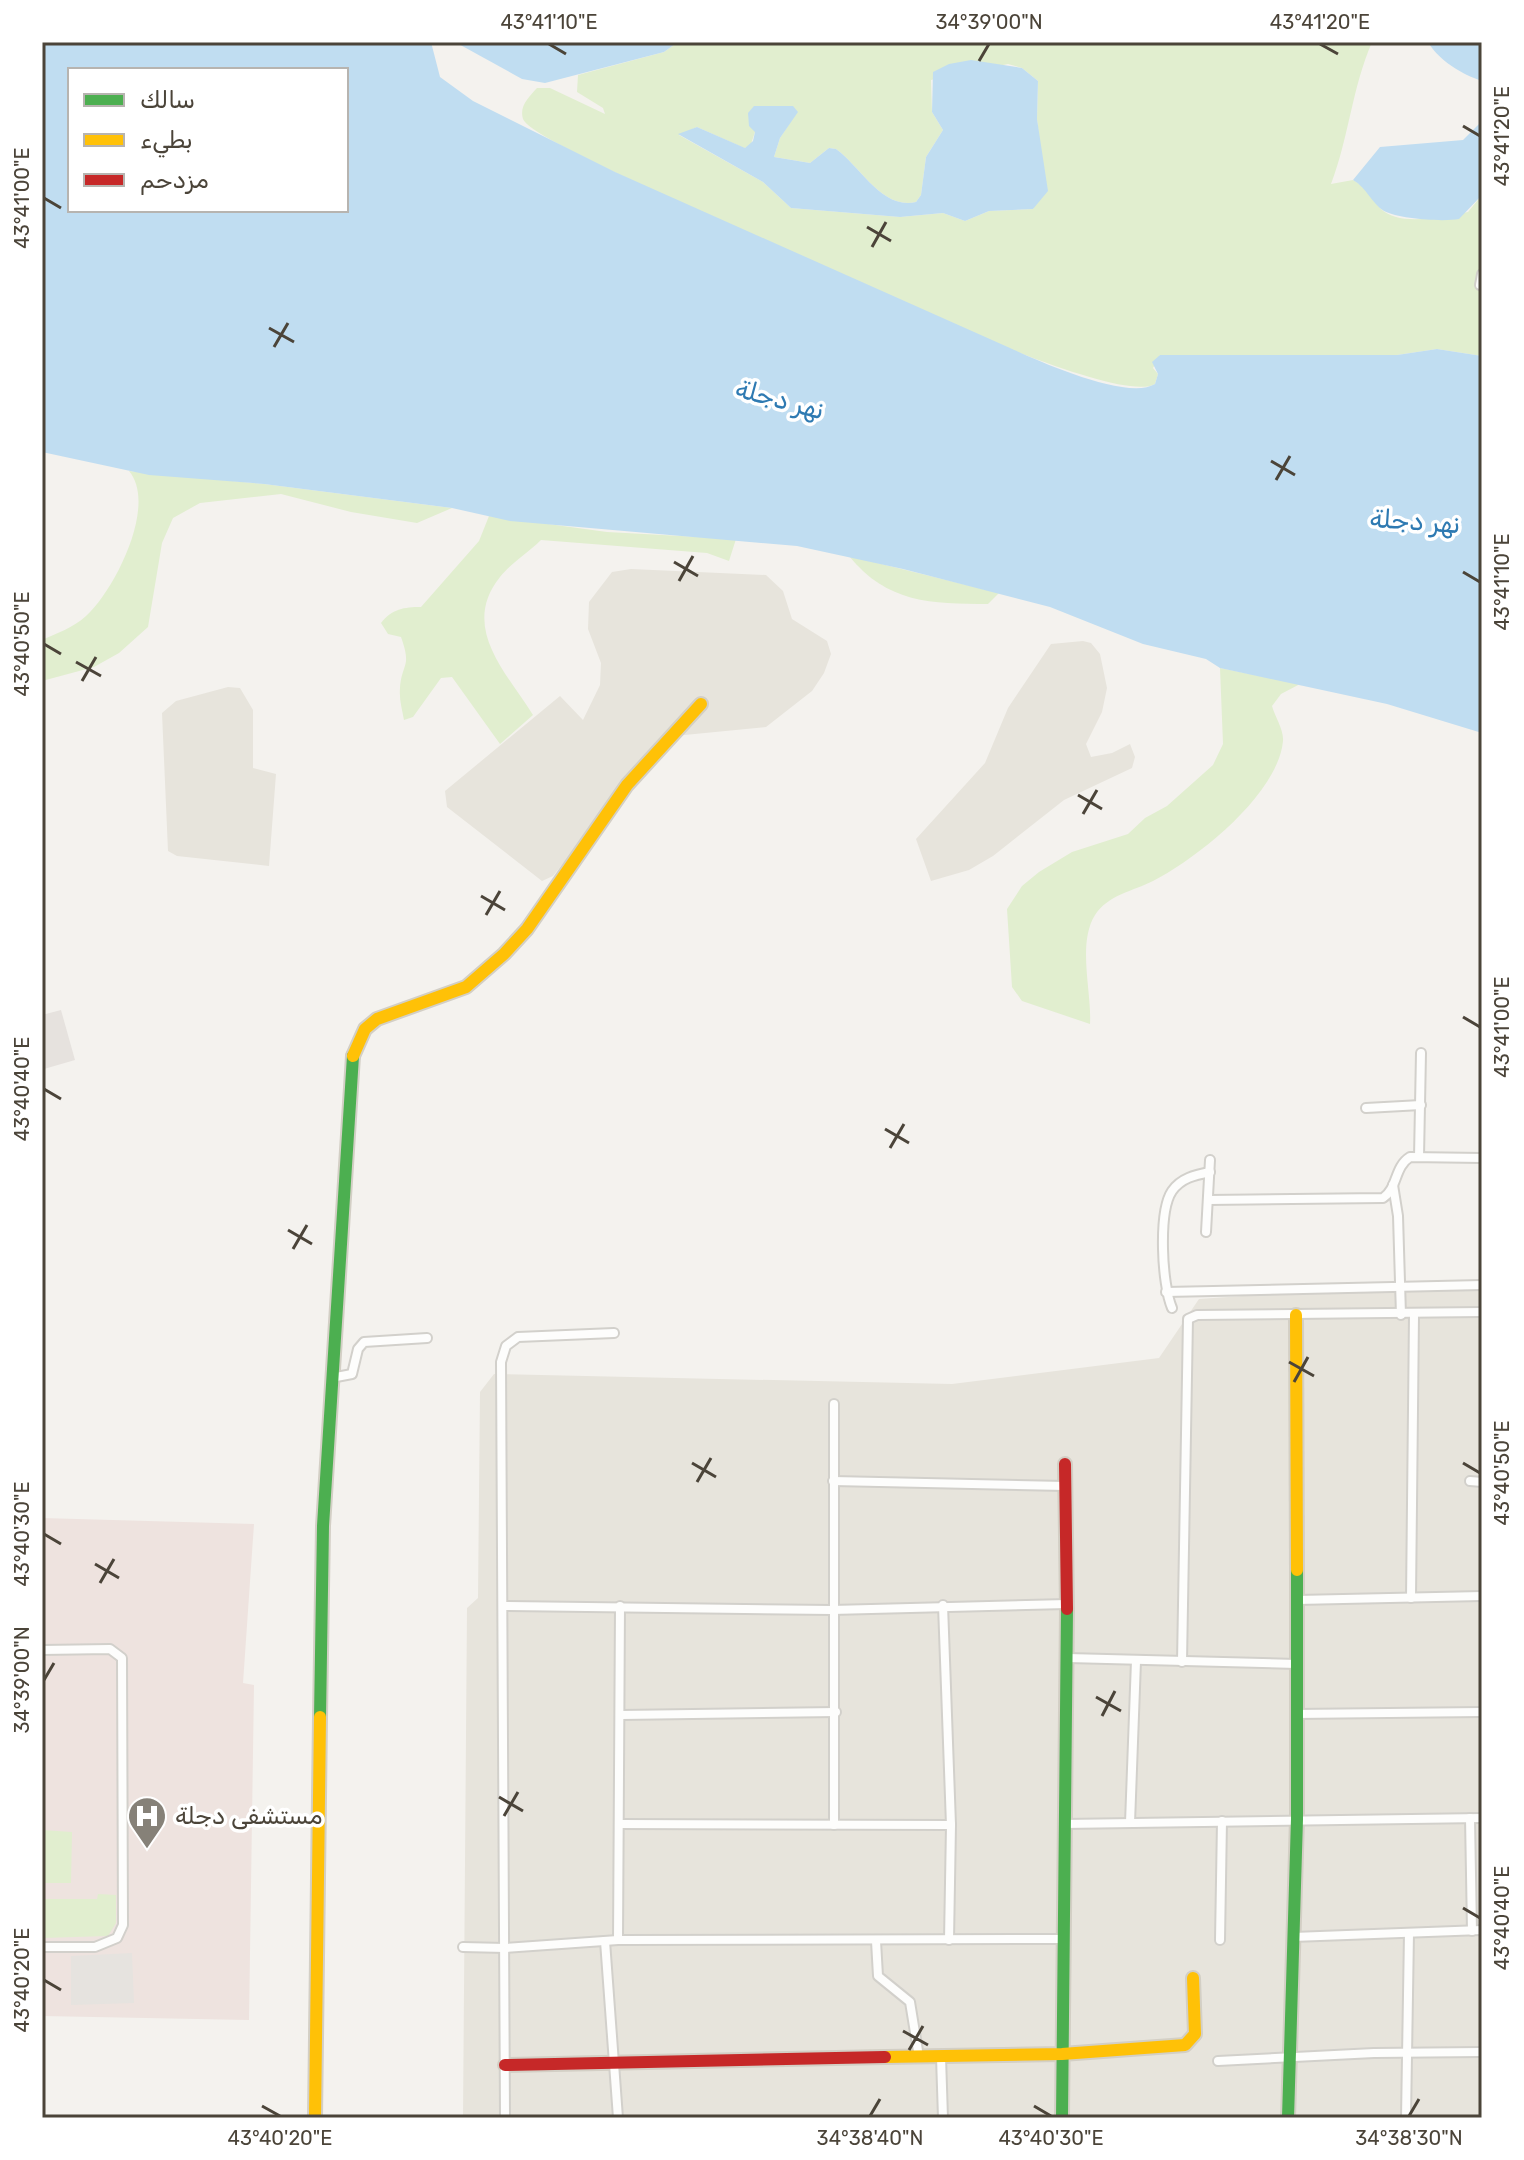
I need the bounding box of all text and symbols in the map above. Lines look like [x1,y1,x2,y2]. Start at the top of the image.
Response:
text: 43°41'10"E [500,10,598,34]
text: 34°39'00"N [935,10,1043,34]
text: 43°41'20"E [1270,10,1370,34]
legend [68,68,348,212]
text: سالك [140,86,195,114]
text: 43°41'20"E [1490,86,1514,186]
text: بطيء [140,126,193,158]
text: 43°41'00"E [10,147,34,249]
text: مزدحم [140,166,209,195]
water label: نهر دجلة [732,373,828,426]
water label: نهر دجلة [1369,503,1461,540]
text: 43°41'10"E [1490,533,1514,631]
text: 43°40'50"E [10,591,34,697]
text: 43°41'00"E [1490,976,1514,1078]
text: 43°40'40"E [10,1037,34,1141]
text: 43°40'50"E [1490,1420,1514,1526]
text: 43°40'30"E [10,1481,34,1587]
text: 34°39'00"N [10,1626,34,1734]
hospital icon: مستشفى دجلة [126,1795,168,1850]
place label: مستشفى دجلة [175,1802,322,1830]
text: 43°40'40"E [1490,1866,1514,1970]
text: 43°40'20"E [10,1928,34,2032]
text: 43°40'20"E [228,2126,332,2150]
text: 34°38'40"N [817,2126,923,2150]
text: 43°40'30"E [998,2126,1104,2150]
text: 34°38'30"N [1355,2126,1463,2150]

